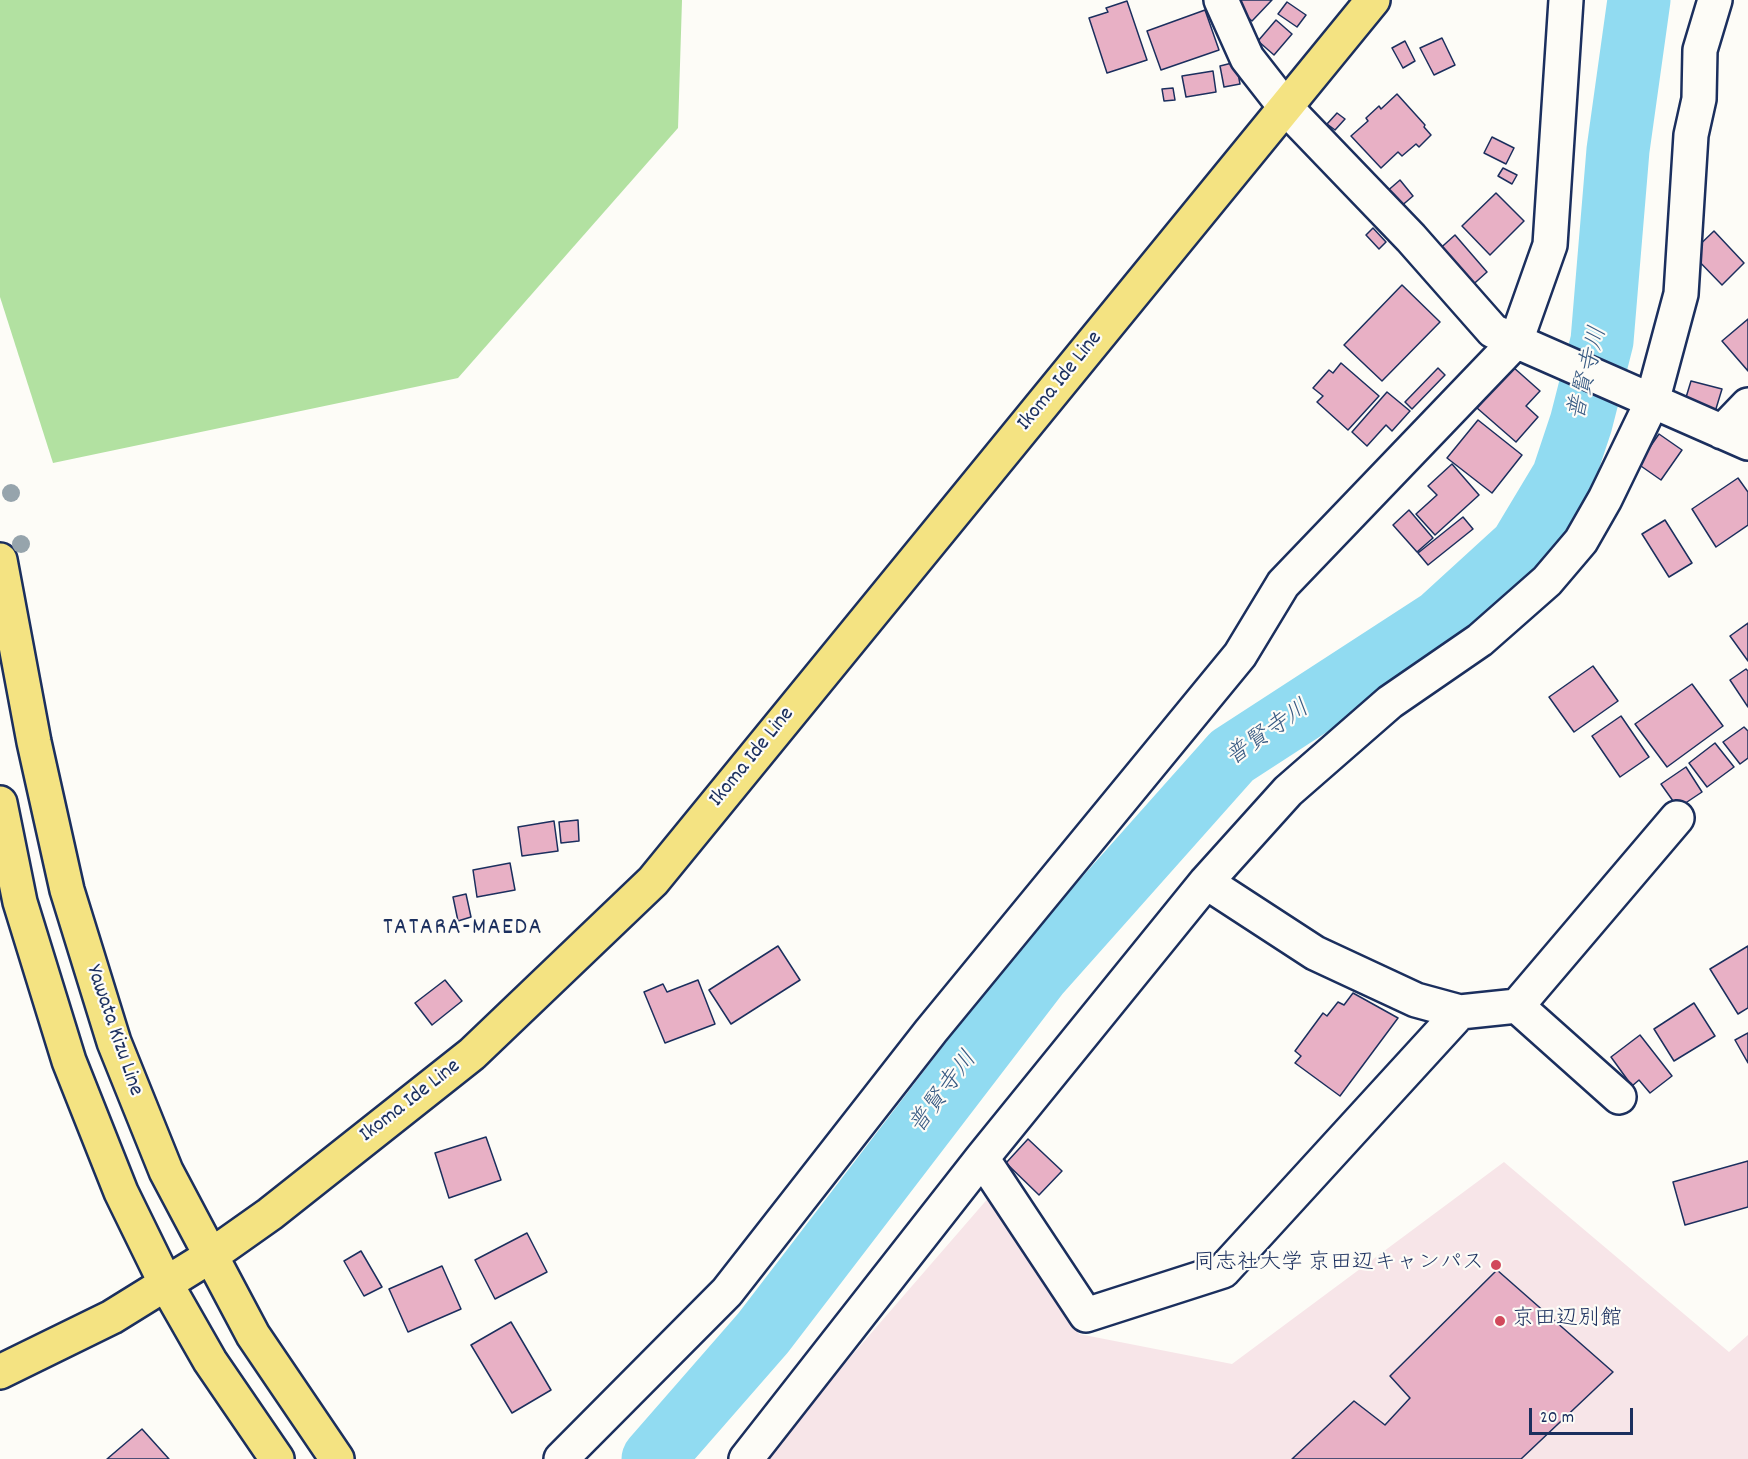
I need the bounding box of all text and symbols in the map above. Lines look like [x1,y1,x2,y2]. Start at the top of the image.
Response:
water label: 普賢寺川 [1564,324,1616,424]
street label: Ikoma Ide Line [1013,327,1109,437]
water label: 普賢寺川 [1221,696,1317,774]
street label: Ikoma Ide Line [705,703,801,813]
district label: TATARA-MAEDA [383,916,543,944]
street label: Yawata Kizu Line [78,962,148,1100]
water label: 普賢寺川 [905,1047,985,1141]
street label: Ikoma Ide Line [355,1054,467,1150]
place label: 同志社大学 京田辺キャンパス [1193,1252,1484,1278]
marker: 同志社大学 京田辺キャンパス [1489,1258,1503,1272]
place label: 京田辺別館 [1512,1308,1622,1334]
marker: 京田辺別館 [1493,1314,1507,1328]
scale bar [1532,1396,1636,1434]
text: 20 m [1540,1406,1574,1431]

